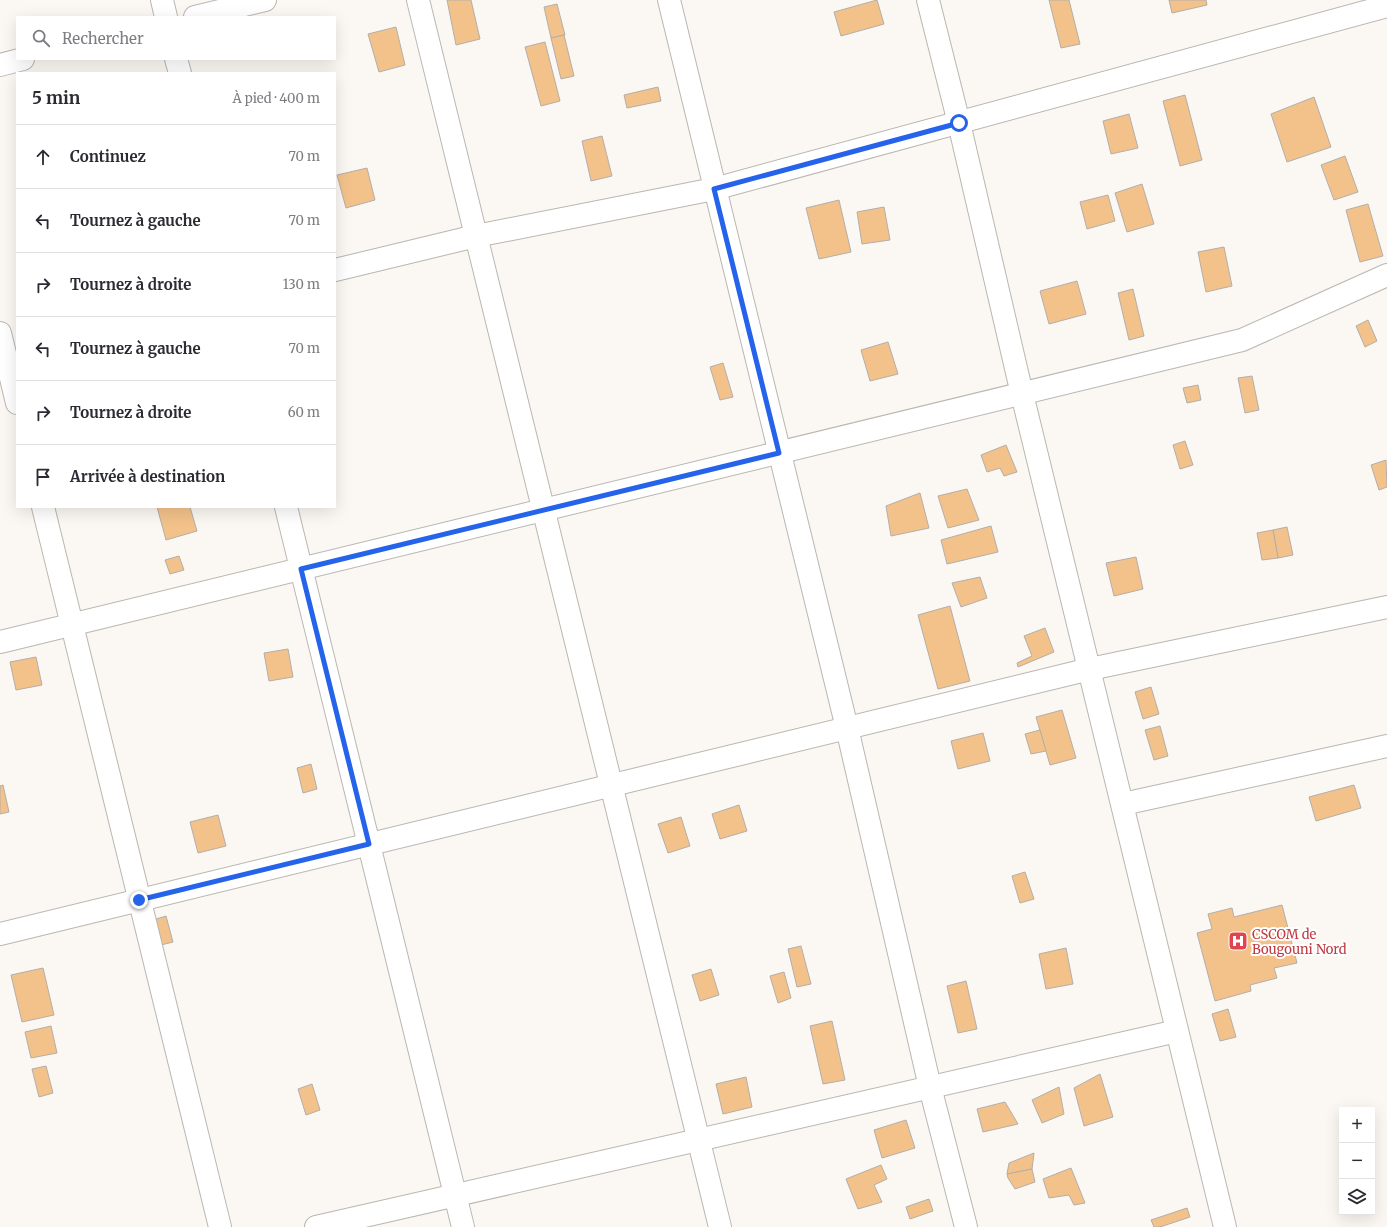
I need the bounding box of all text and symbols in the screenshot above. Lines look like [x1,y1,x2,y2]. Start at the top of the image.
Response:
search box [16,16,336,60]
icon: search [30,27,52,49]
text: Rechercher [62,29,144,48]
text: 5 min [32,87,80,109]
text: À pied · 400 m [233,90,320,107]
route start [950,114,968,132]
icon: ahead [32,146,54,168]
text: Continuez [70,147,146,166]
text: 70 m [289,148,320,165]
icon: left [32,210,54,232]
text: Tournez à gauche [70,211,201,230]
text: 70 m [289,212,320,229]
icon: right [32,274,54,296]
text: Tournez à droite [70,275,191,294]
text: 130 m [283,276,320,293]
icon: left [32,338,54,360]
text: Tournez à gauche [70,339,201,358]
text: 70 m [289,340,320,357]
icon: right [32,402,54,424]
text: Tournez à droite [70,403,191,422]
text: 60 m [288,404,320,421]
icon: arrive [32,466,54,488]
text: Arrivée à destination [70,467,225,486]
route end [130,891,148,909]
place label: CSCOM de Bougouni Nord [1252,926,1347,958]
hospital icon: CSCOM de Bougouni Nord [1227,930,1249,952]
map controls [1339,1107,1375,1215]
button: + [1339,1107,1375,1143]
button: − [1339,1143,1375,1179]
button: layers [1339,1179,1375,1215]

